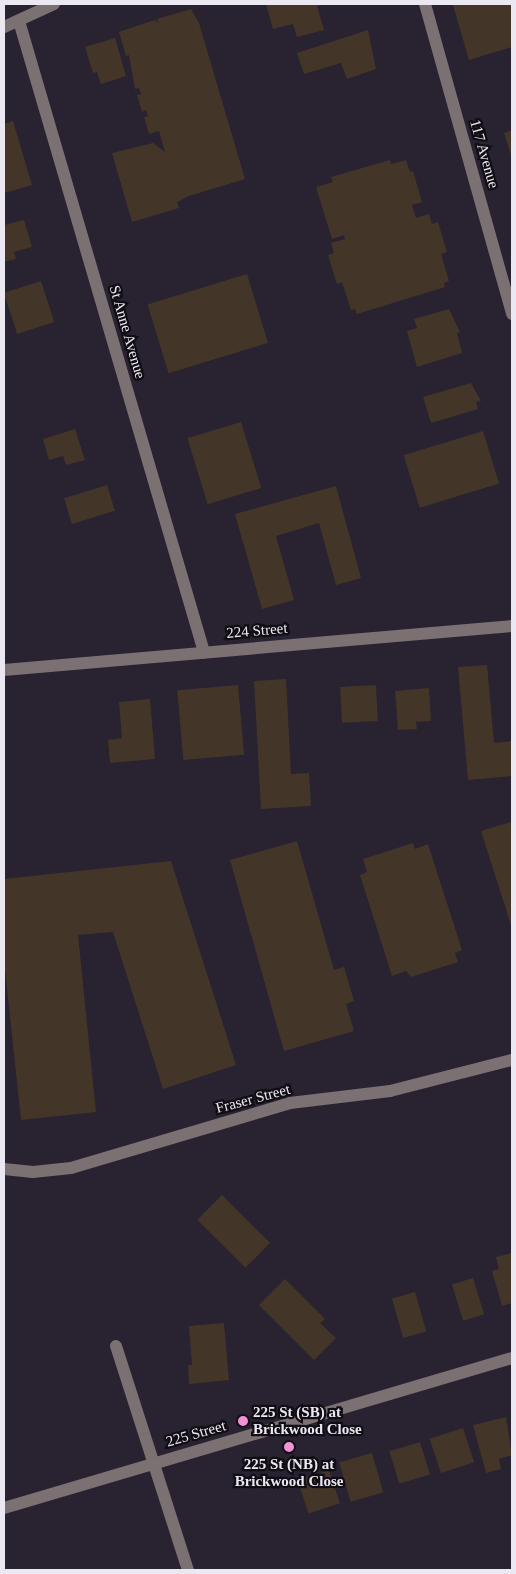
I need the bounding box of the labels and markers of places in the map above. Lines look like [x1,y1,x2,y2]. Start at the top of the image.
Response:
place label: 225 St (SB) at Brickwood Close [253,1403,362,1438]
marker: 225 St (SB) at Brickwood Close [237,1415,249,1427]
marker: 225 St (NB) at Brickwood Close [283,1441,295,1453]
place label: 225 St (NB) at Brickwood Close [235,1455,343,1490]

